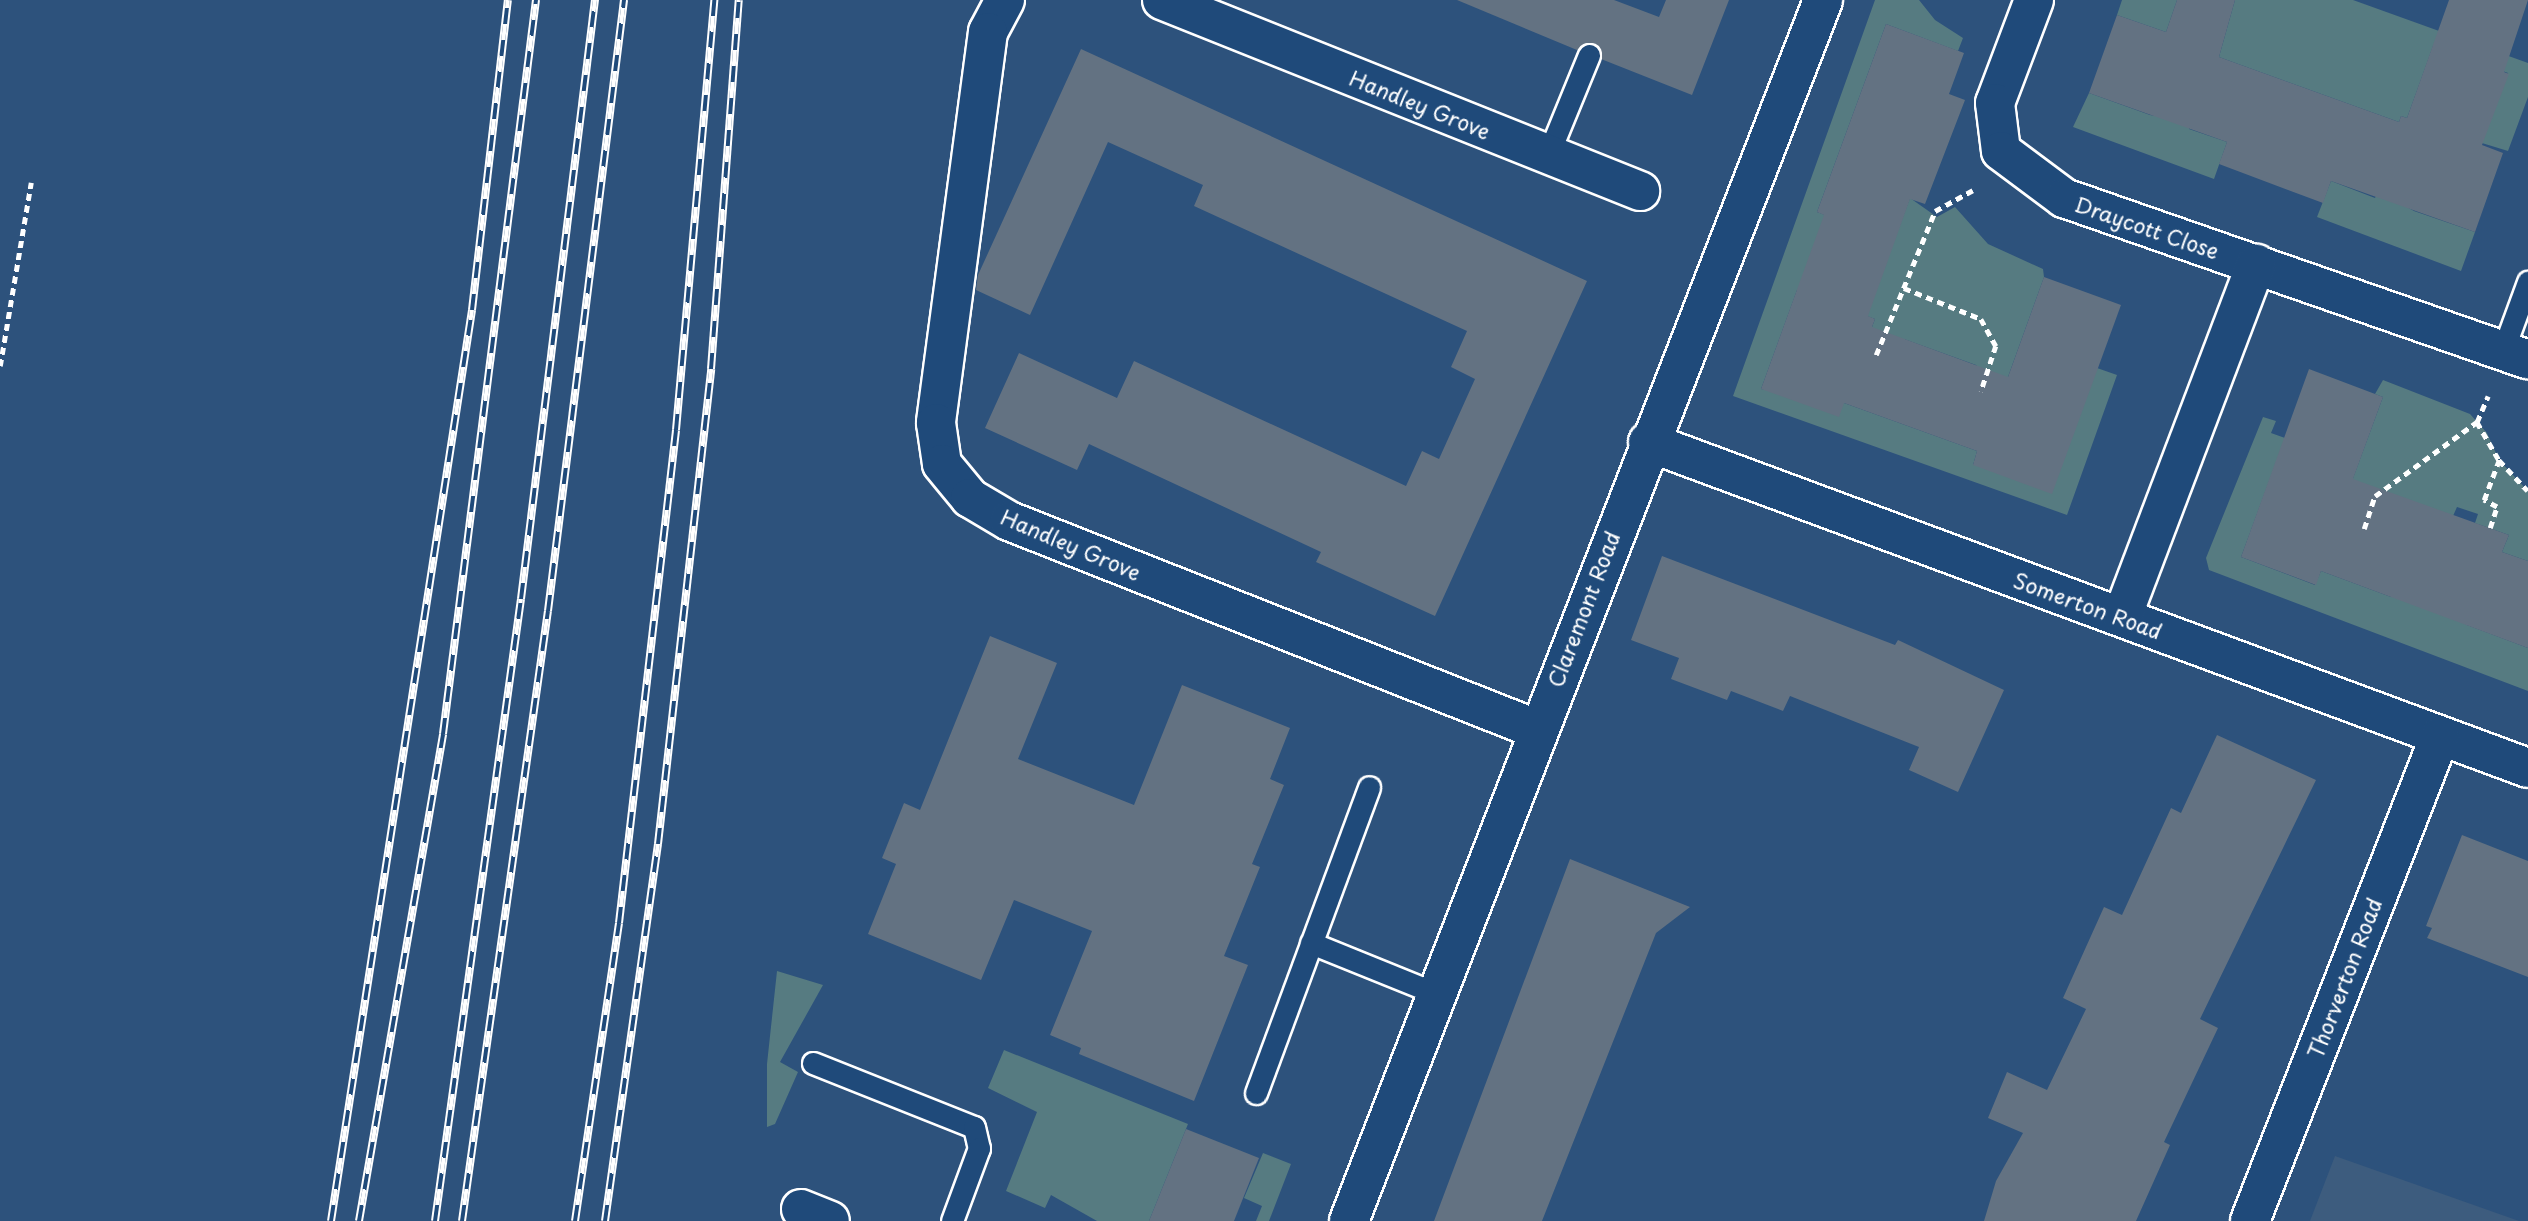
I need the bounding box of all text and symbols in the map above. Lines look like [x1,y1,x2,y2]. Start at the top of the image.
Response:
street label: Handley Grove [1345,64,1495,144]
street label: Draycott Close [2071,190,2223,264]
street label: Handley Grove [996,503,1146,585]
street label: Claremont Road [1542,528,1624,690]
street label: Somerton Road [2011,567,2165,643]
street label: Thorverton Road [2302,894,2386,1062]

